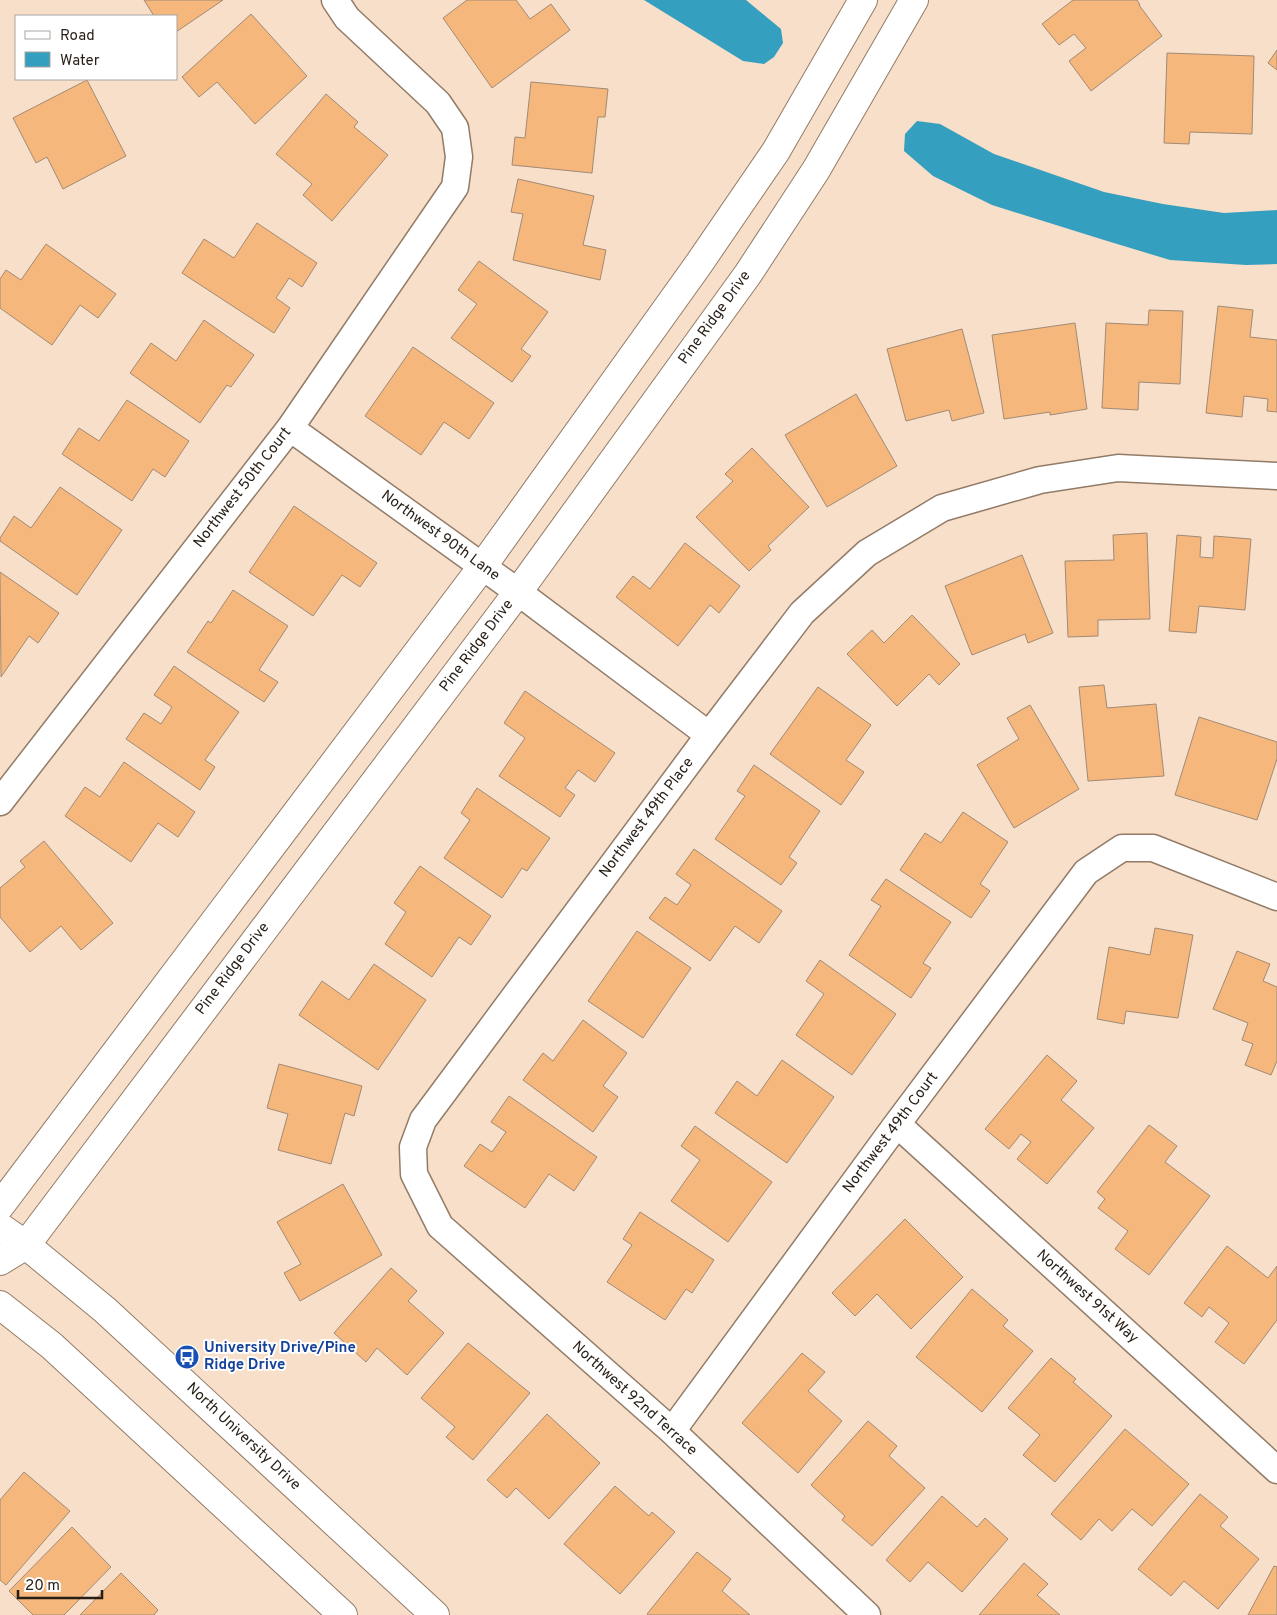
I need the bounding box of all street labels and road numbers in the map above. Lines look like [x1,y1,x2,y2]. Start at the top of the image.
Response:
street label: Pine Ridge Drive [675,267,755,369]
street label: Northwest 50th Court [190,424,296,552]
street label: Northwest 90th Lane [377,487,503,585]
street label: Pine Ridge Drive [436,596,518,696]
street label: Northwest 49th Place [596,754,698,882]
street label: Pine Ridge Drive [192,919,274,1019]
street label: Northwest 49th Court [839,1069,943,1197]
street label: Northwest 91st Way [1032,1246,1142,1348]
street label: Northwest 92nd Terrace [567,1338,701,1460]
street label: North University Drive [182,1379,304,1495]

